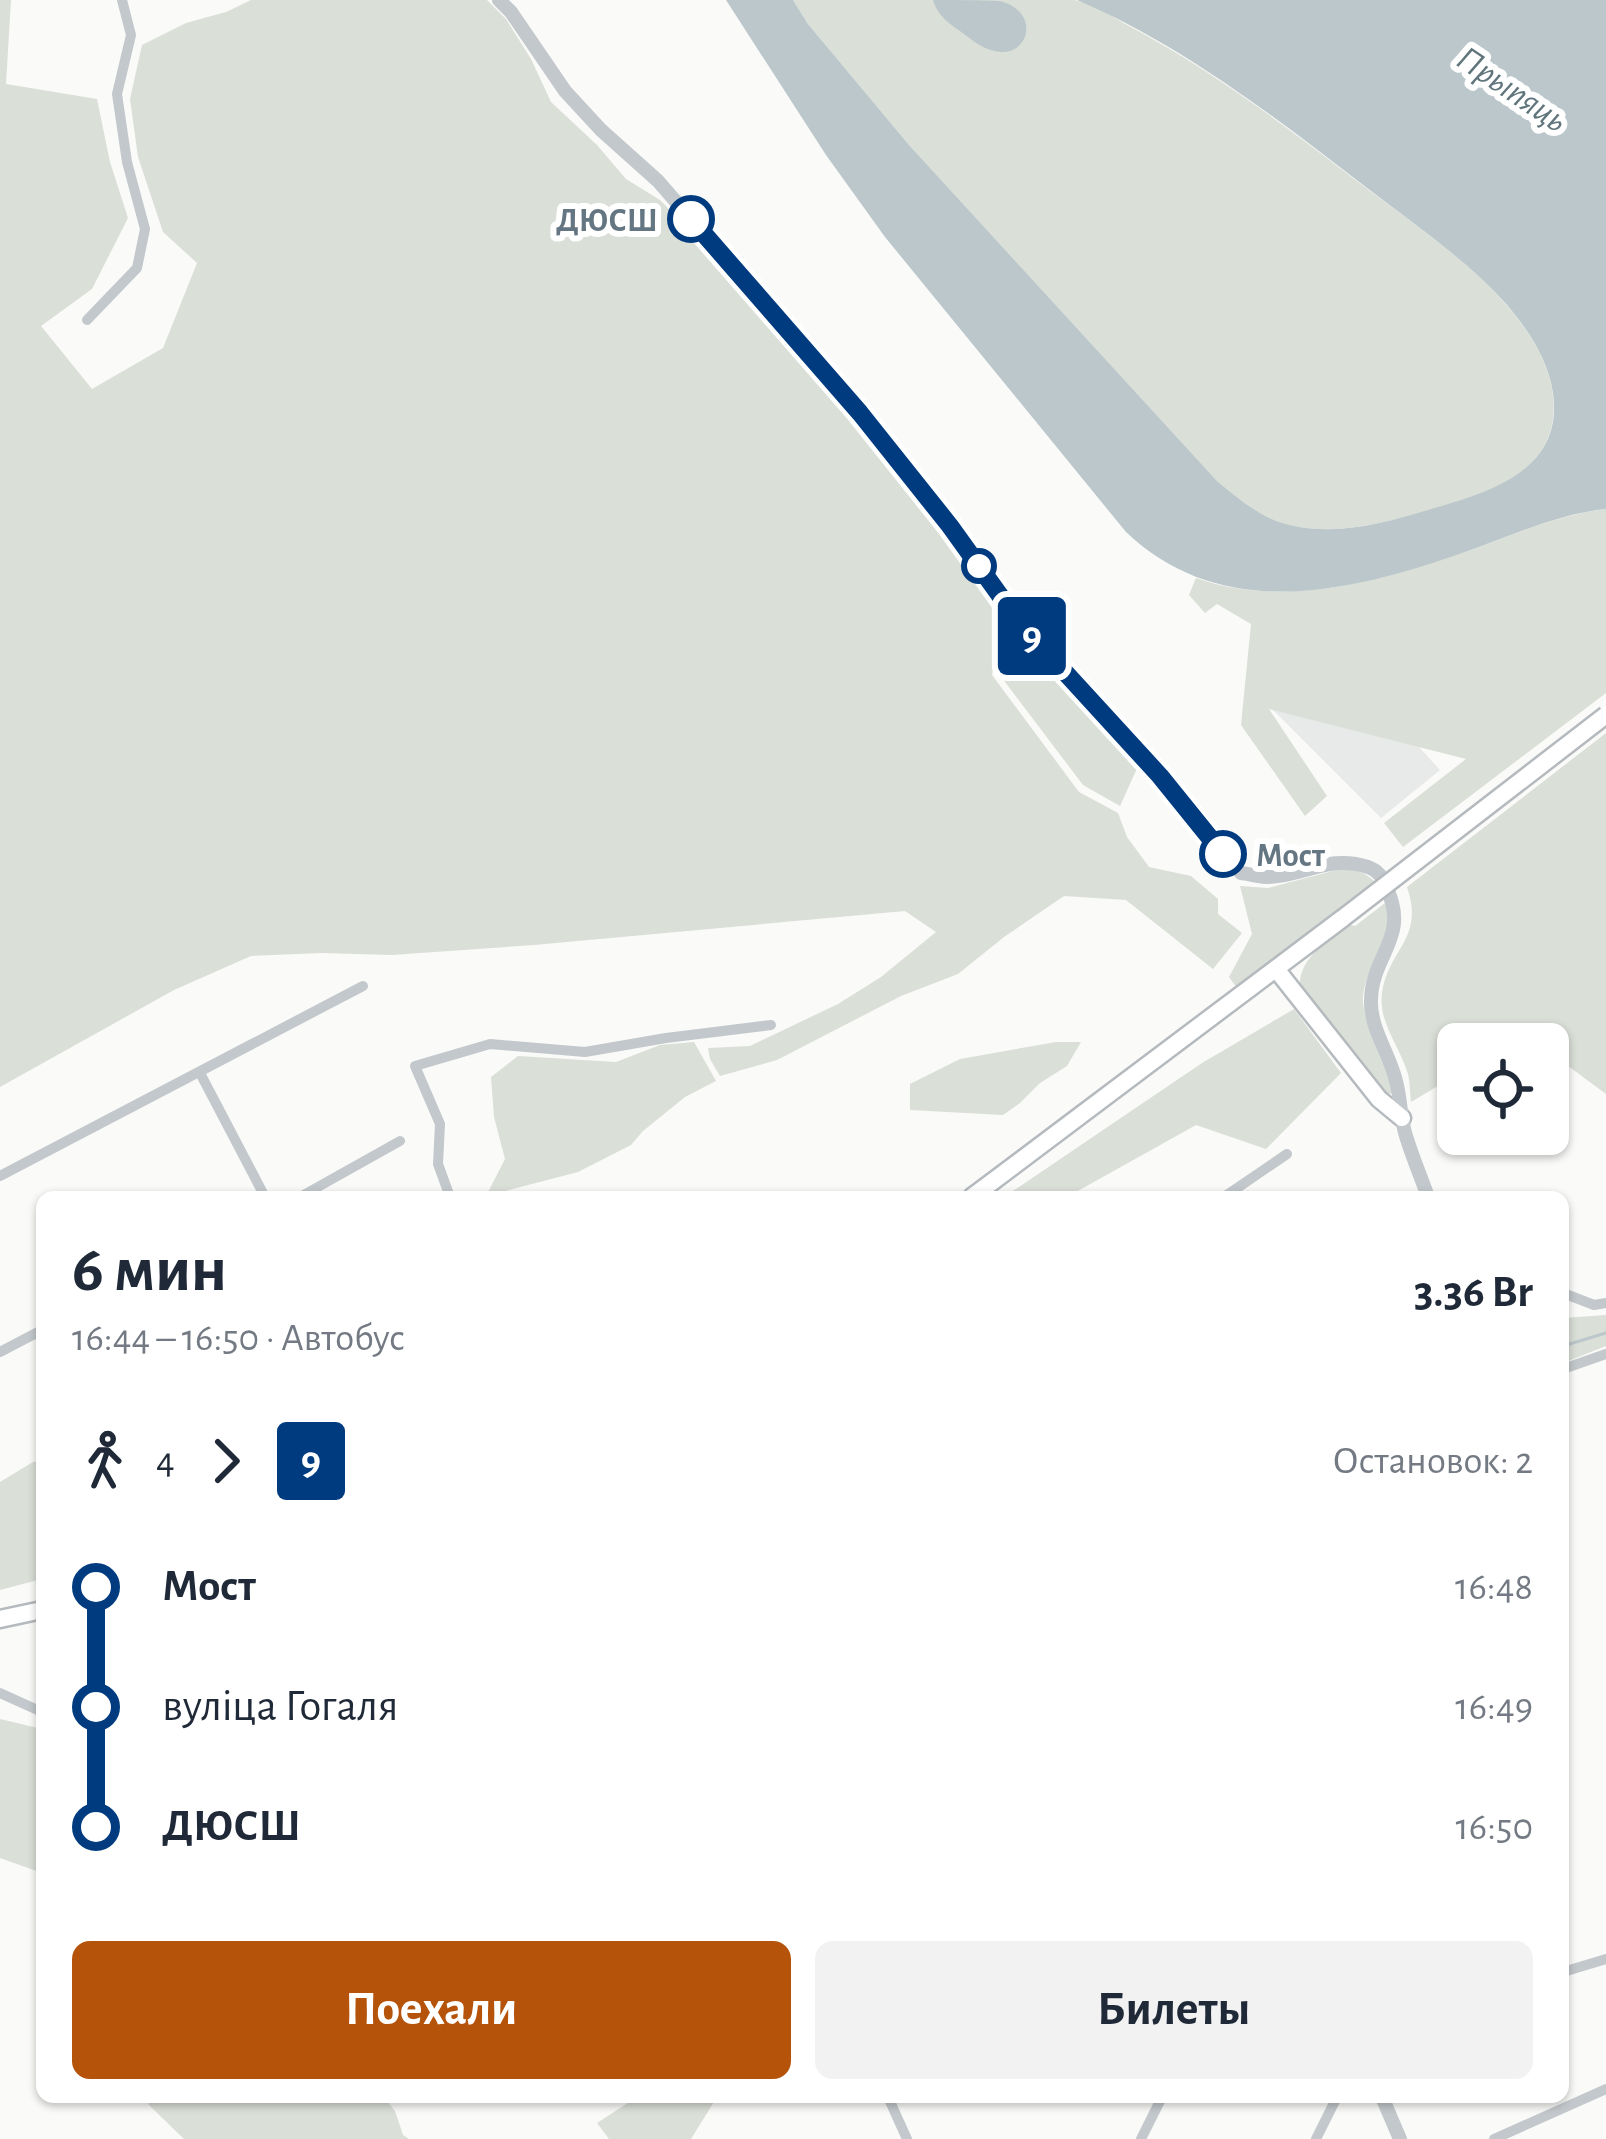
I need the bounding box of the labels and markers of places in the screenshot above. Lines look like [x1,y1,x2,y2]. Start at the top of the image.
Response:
marker: ДЮСШ [669,197,713,241]
place label: ДЮСШ [556,205,658,238]
unlabelled marker [963,550,995,582]
marker: Мост [1201,832,1245,876]
place label: Мост [1256,840,1325,873]

